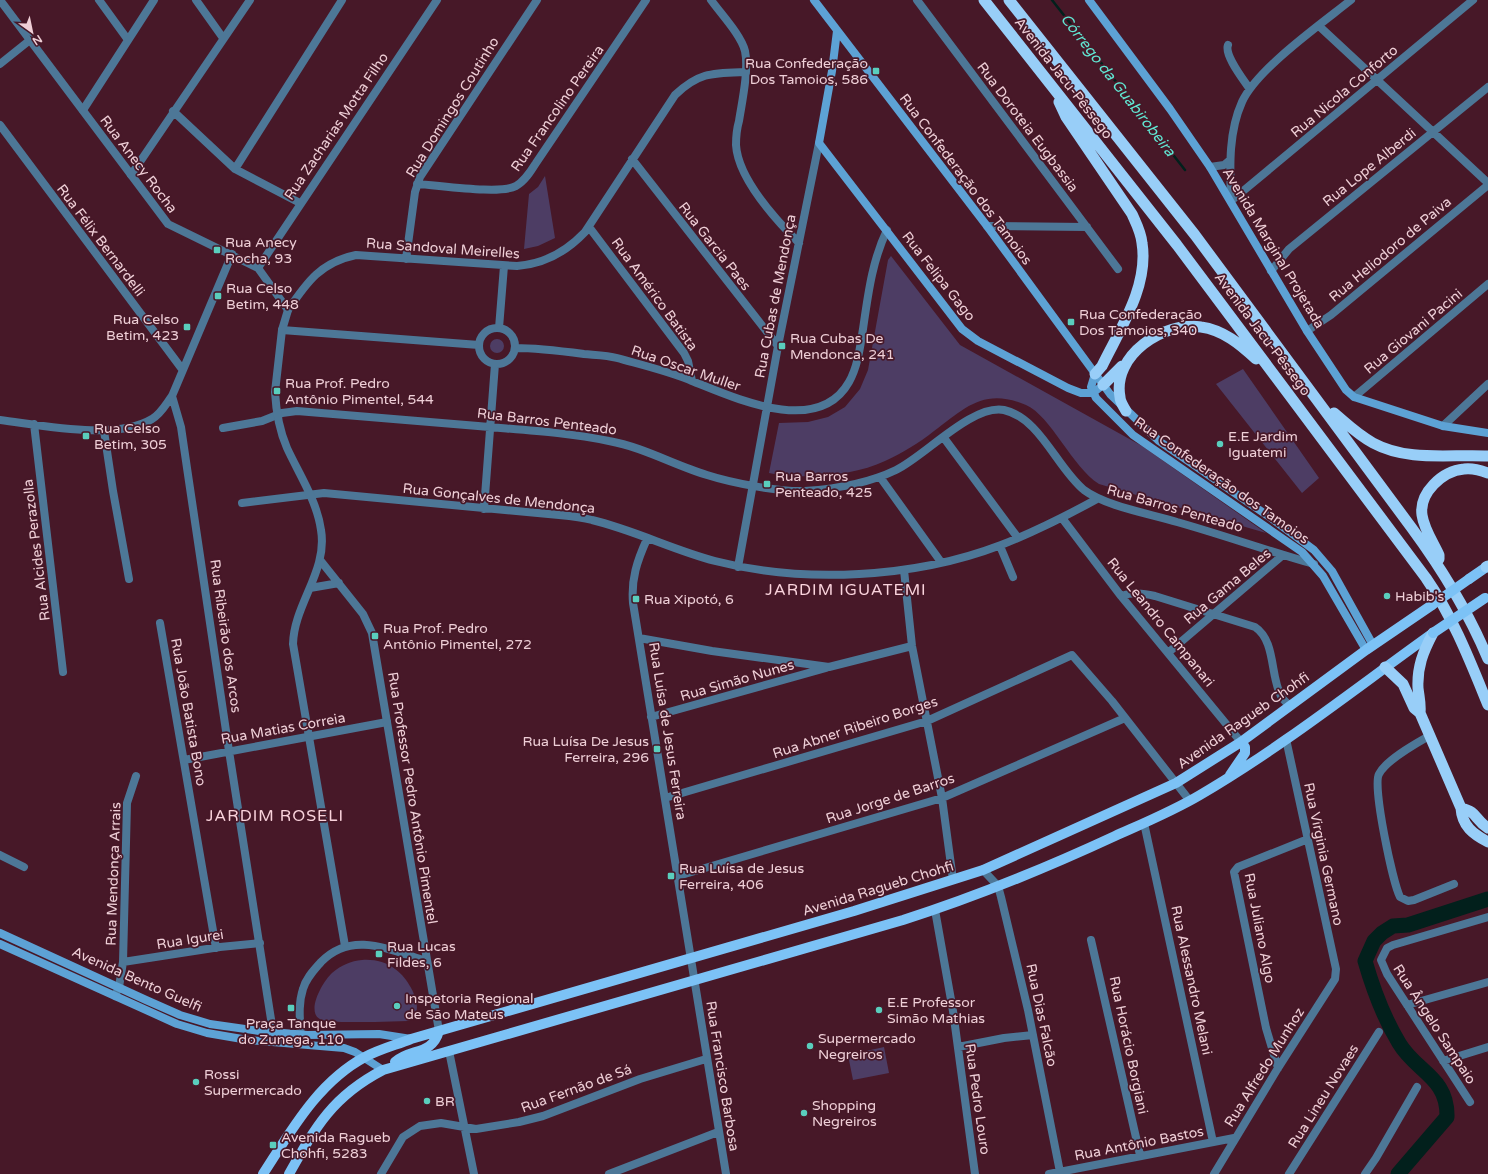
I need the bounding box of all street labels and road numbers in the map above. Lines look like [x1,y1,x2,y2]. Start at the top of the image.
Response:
street label: Avenida Jacu-Pêssego [1011,14,1116,142]
street label: Rua Domingos Coutinho [402,34,503,181]
street label: Rua Francolino Pereira [507,42,608,175]
street label: Rua Nicola Conforto [1287,42,1401,141]
street label: Rua Zacharias Motta Filho [281,49,392,203]
street label: Rua Doroteia Eugbassia [973,59,1082,196]
street label: Rua Confederação dos Tamoios [896,90,1036,268]
street label: Rua Anecy Rocha [96,112,181,216]
street label: Rua Lope Alberdi [1319,125,1419,210]
street label: Avenida Marginal Projetada [1219,165,1328,332]
street label: Rua Félix Bernardelli [53,181,148,300]
street label: Rua Heliodoro de Paiva [1326,193,1455,306]
street label: Rua Garcia Paes [675,199,755,294]
street label: Rua Cubas de Mendonça [751,213,800,379]
street label: Rua Felipa Gago [898,228,979,324]
street label: Rua Américo Batista [608,234,701,354]
street label: Rua Sandoval Meirelles [366,235,521,262]
street label: Avenida Jacu-Pêssego [1211,269,1314,399]
street label: Rua Giovani Pacini [1361,285,1466,378]
street label: Rua Oscar Muller [629,342,743,395]
street label: Rua Barros Penteado [476,404,618,439]
street label: Rua Confederação dos Tamoios [1131,413,1313,548]
street label: Rua Alcides Perazolla [19,478,54,622]
street label: Rua Gonçalves de Mendonça [402,480,596,517]
street label: Rua Barros Penteado [1105,481,1245,536]
street label: Rua Gama Beles [1180,545,1275,628]
street label: Rua Leandro Campanari [1103,554,1218,690]
street label: Rua Ribeirão dos Arcos [206,558,245,714]
street label: Rua João Batista Bono [167,637,210,787]
street label: Rua Luísa de Jesus Ferreira [645,641,690,821]
street label: Rua Simão Nunes [678,656,796,705]
street label: Avenida Ragueb Chohfi [1174,668,1313,772]
street label: Rua Professor Pedro Antônio Pimentel [384,671,441,925]
street label: Rua Abner Ribeiro Borges [771,693,940,762]
street label: Rua Matias Correia [220,709,347,748]
street label: Rua Jorge de Barros [824,770,957,827]
street label: Rua Virginia Germano [1300,781,1347,927]
street label: Rua Mendonça Arrais [102,802,125,946]
street label: Avenida Ragueb Chohfi [801,857,956,920]
street label: Rua Juliano Algo [1241,872,1279,985]
street label: Rua Alessandro Melani [1167,904,1216,1056]
street label: Rua Igurei [155,926,225,953]
street label: Avenida Bento Guelfi [69,943,204,1016]
street label: Rua Ângelo Sampaio [1390,961,1480,1087]
street label: Rua Dias Falcão [1022,962,1061,1068]
street label: Rua Horácio Borgiani [1106,975,1151,1116]
street label: Rua Francisco Barbosa [702,1000,743,1152]
street label: Rua Alfredo Munhoz [1221,1004,1308,1130]
street label: Rua Lineu Novaes [1285,1041,1362,1151]
street label: Rua Pedro Louro [961,1042,994,1156]
street label: Rua Fernão de Sá [518,1061,634,1116]
street label: Rua Antônio Bastos [1073,1123,1205,1164]

